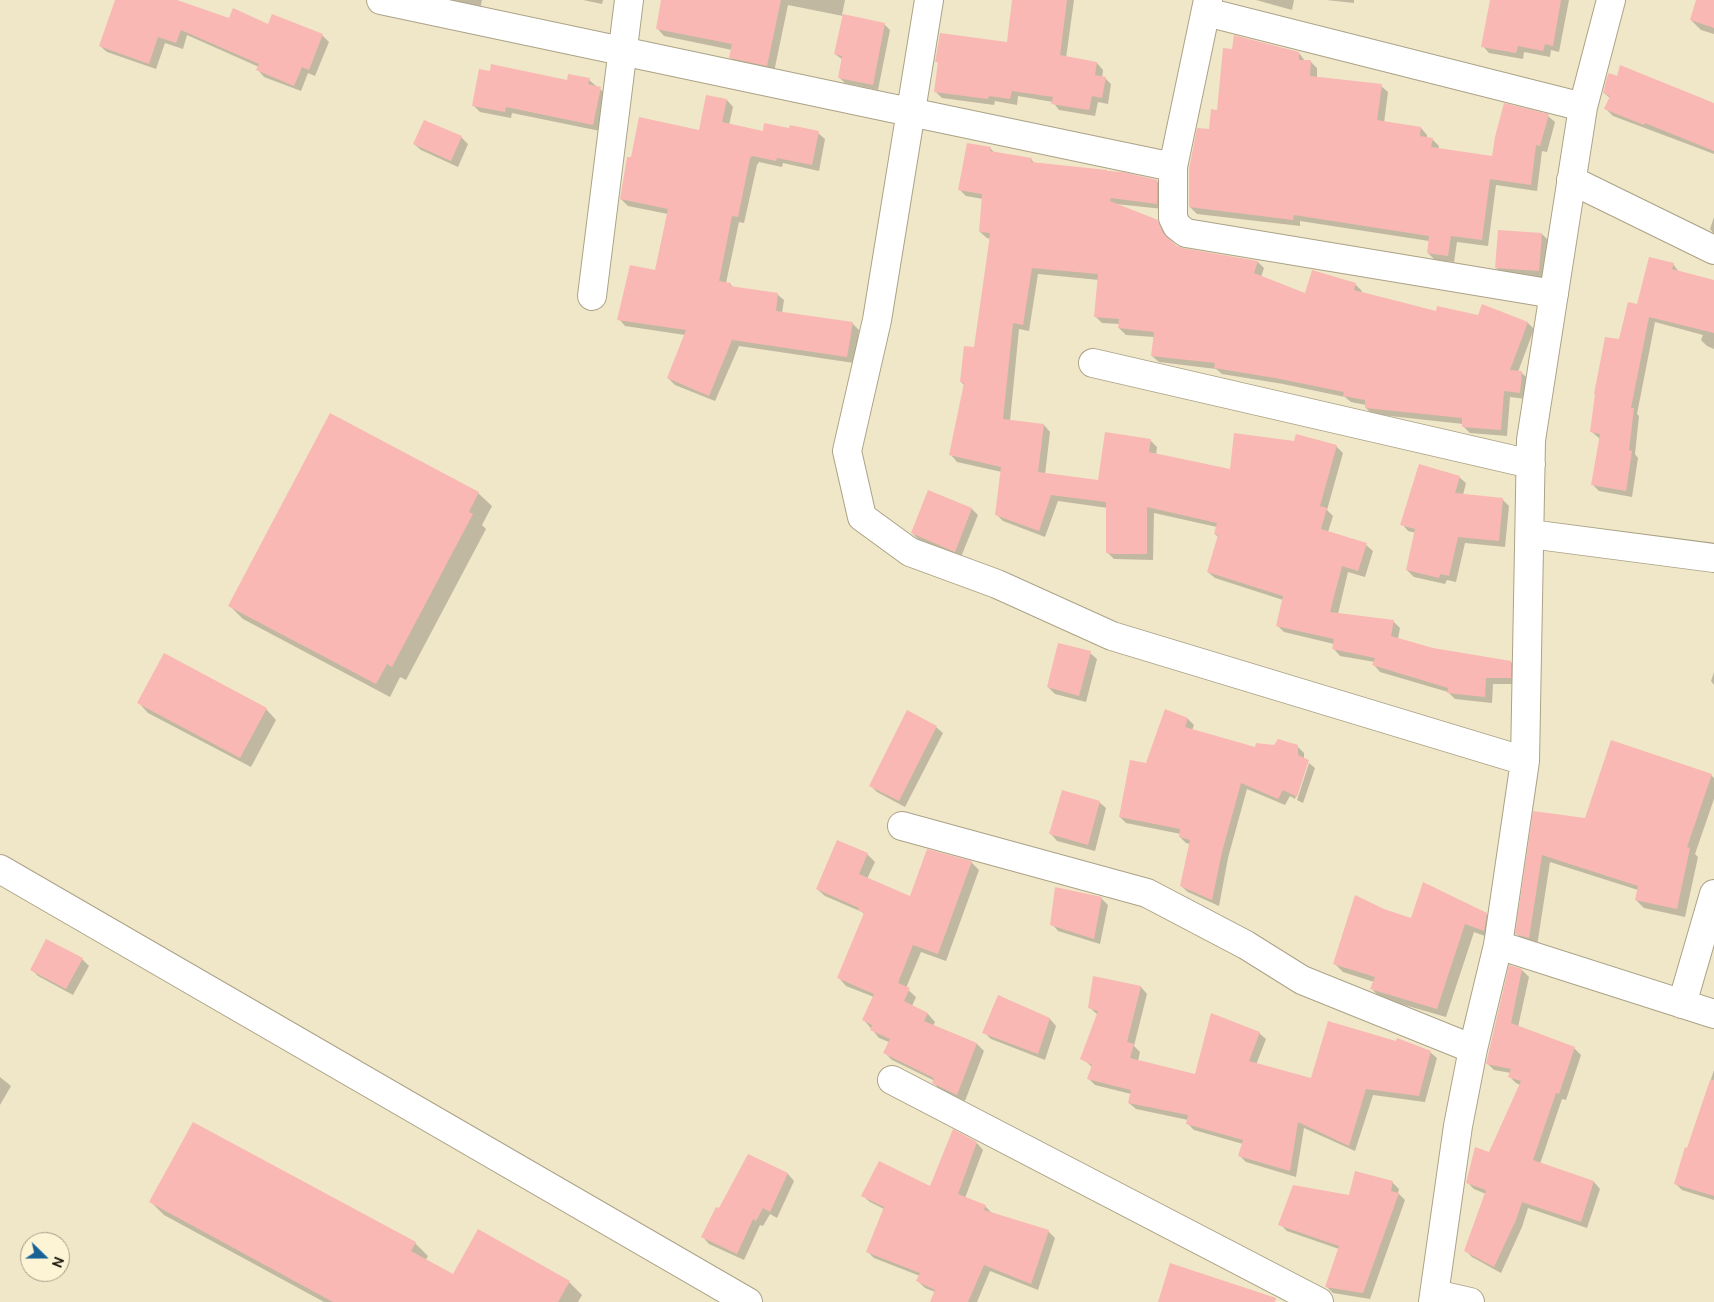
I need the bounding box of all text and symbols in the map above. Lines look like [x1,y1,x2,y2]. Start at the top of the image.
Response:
north arrow [20,1232,70,1282]
text: N [49,1254,67,1270]

